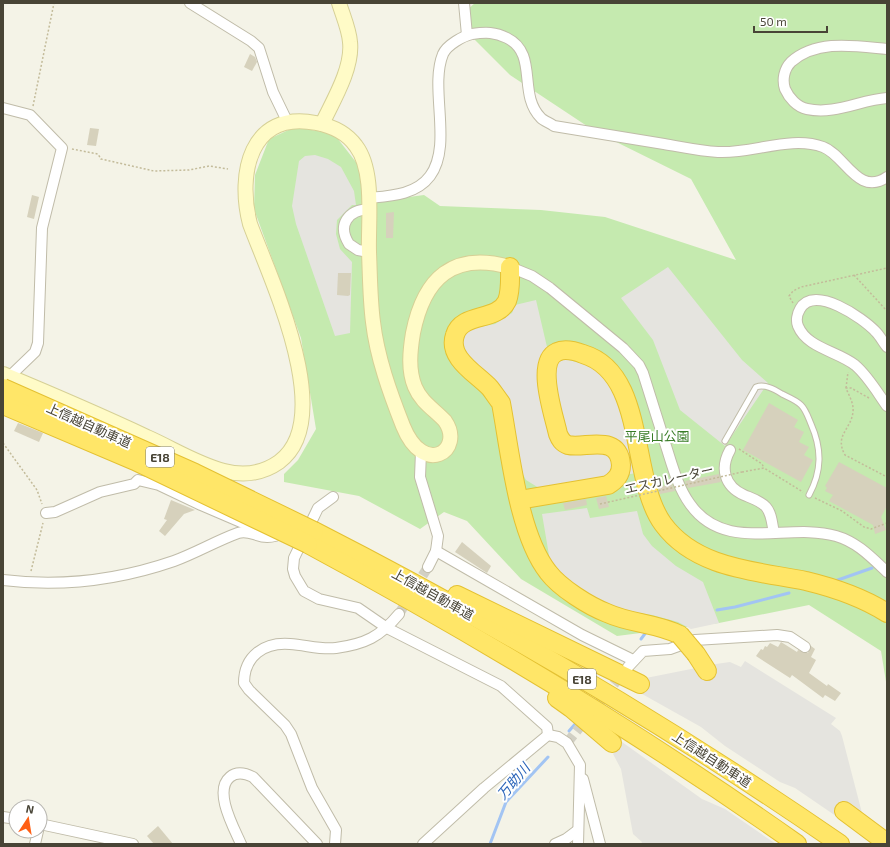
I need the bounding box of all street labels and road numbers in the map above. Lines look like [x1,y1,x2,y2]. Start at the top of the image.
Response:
street label: 上信越自動車道 [44,399,134,451]
road number: E18 [146,447,174,467]
street label: エスカレーター [623,461,715,497]
street label: 上信越自動車道 [389,565,477,623]
road number: E18 [568,669,596,689]
street label: 上信越自動車道 [669,728,755,790]

